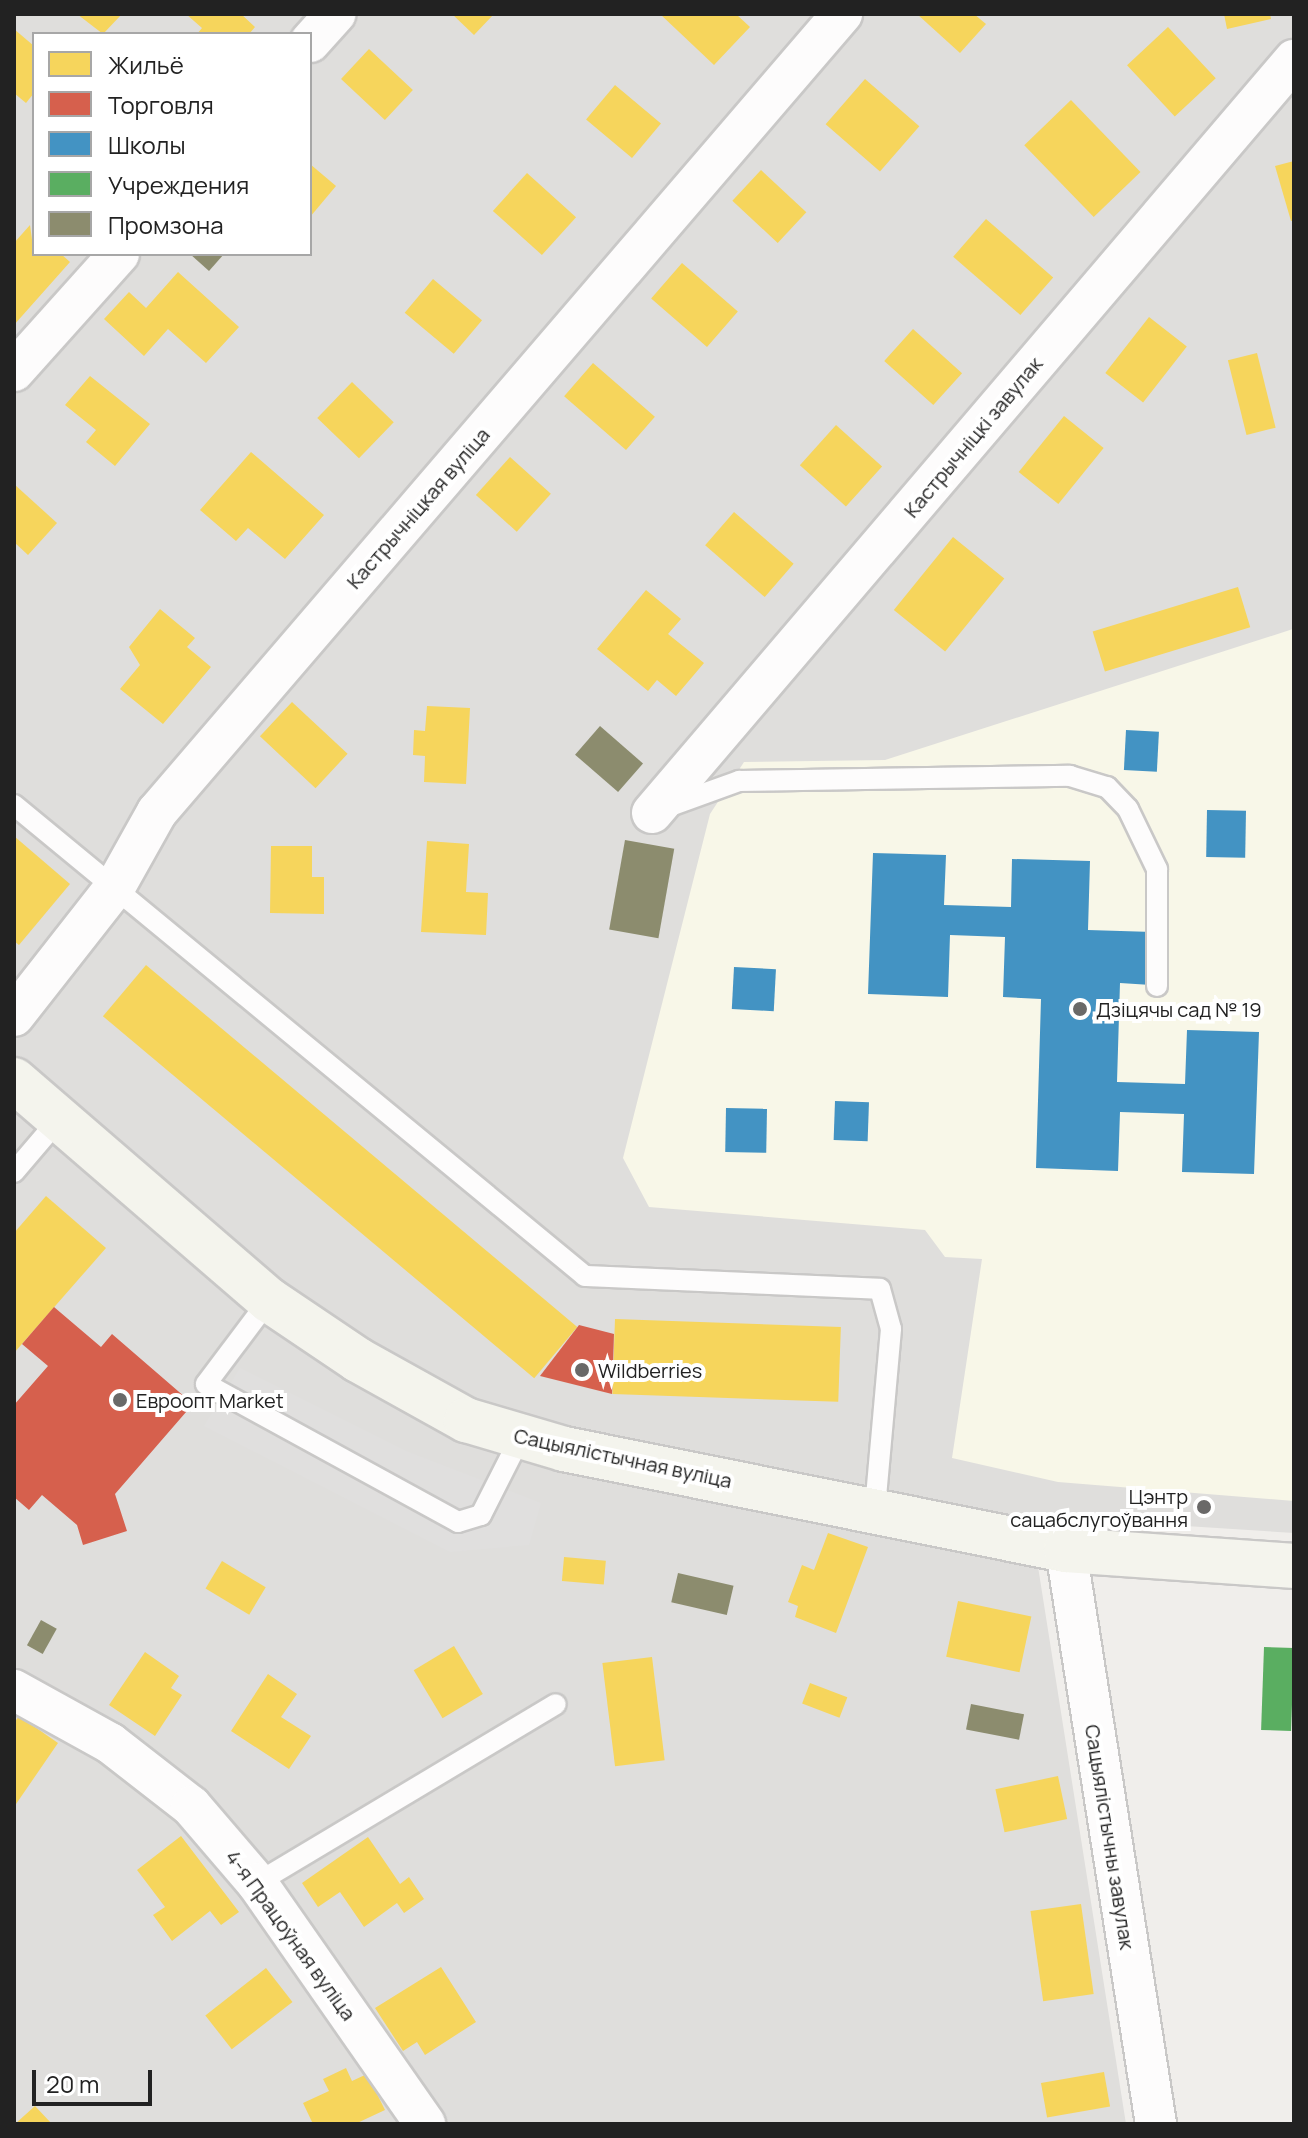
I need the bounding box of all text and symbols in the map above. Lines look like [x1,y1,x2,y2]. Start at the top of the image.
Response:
legend [32,32,312,256]
text: Жильё [108,48,184,81]
text: Торговля [108,88,214,121]
text: Школы [108,128,186,161]
text: Учреждения [108,168,249,201]
text: Промзона [108,208,223,241]
street label: Кастрычніцкі завулак [899,352,1047,522]
street label: Кастрычніцкая вуліца [342,423,494,593]
place label: Дзіцячы сад № 19 [1096,997,1262,1021]
marker: Дзіцячы сад № 19 [1071,1000,1089,1018]
place label: Wildberries [598,1358,702,1382]
marker: Wildberries [573,1361,591,1379]
place label: Евроопт Market [136,1388,284,1412]
marker: Евроопт Market [111,1391,129,1409]
street label: Сацыялістычная вуліца [512,1423,734,1493]
place label: Цэнтр сацабслугоўвання [1010,1484,1188,1531]
marker: Цэнтр сацабслугоўвання [1195,1498,1213,1516]
street label: Сацыялістычны завулак [1080,1723,1140,1951]
street label: 4-я Працоўная вуліца [221,1845,361,2025]
scale bar [36,2054,156,2104]
text: 20 m [46,2067,99,2100]

